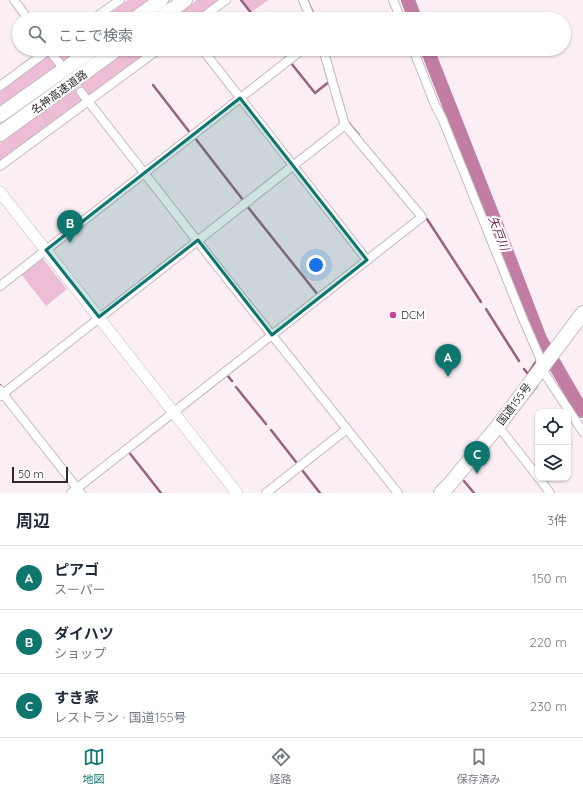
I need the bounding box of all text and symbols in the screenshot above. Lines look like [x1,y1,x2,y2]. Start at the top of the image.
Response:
search box [12,12,571,56]
icon: search [26,23,48,45]
text: ここで検索 [58,26,133,45]
street label: 名神高速道路 [28,67,90,117]
pin: B [57,210,83,243]
water label: 矢戸川 [486,214,513,254]
your location [306,255,326,275]
place label: DCM [401,308,425,322]
marker: DCM [388,310,398,320]
pin: A [435,344,461,377]
street label: 国道155号 [494,380,534,428]
map controls [535,409,571,481]
button: locate [535,409,571,445]
pin: C [464,441,490,474]
button: layers [535,445,571,481]
scale bar [12,465,68,484]
text: 50 m [18,467,44,481]
text: 周辺 [16,510,50,531]
text: 3件 [547,512,567,528]
text: ピアゴ [54,560,99,579]
text: A [25,570,33,586]
text: 150 m [532,570,567,586]
text: スーパー [54,581,106,597]
text: ダイハツ [54,624,114,643]
text: B [25,634,33,650]
text: 220 m [529,634,567,650]
text: ショップ [54,645,106,661]
text: すき家 [54,688,99,707]
text: C [25,698,33,714]
text: 230 m [530,698,567,714]
text: レストラン · 国道155号 [54,709,187,725]
tab: 地図 [83,746,105,786]
tab: 経路 [270,746,292,786]
tab: 保存済み [457,746,501,786]

